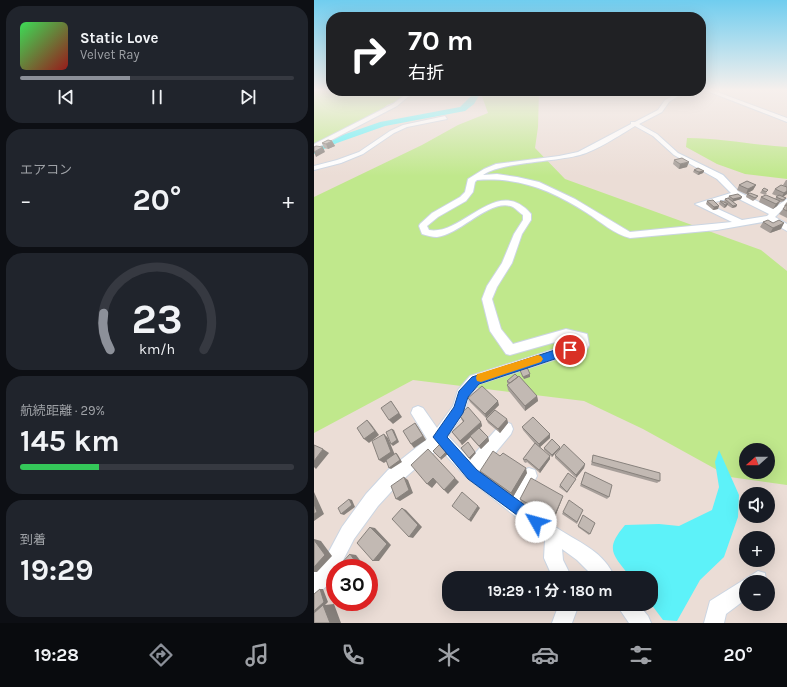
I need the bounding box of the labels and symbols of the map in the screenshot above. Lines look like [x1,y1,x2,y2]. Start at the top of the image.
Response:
pin [553,333,587,367]
north arrow [739,443,775,479]
position arrow [515,501,557,543]
speed limit sign: 30 [326,559,378,611]

